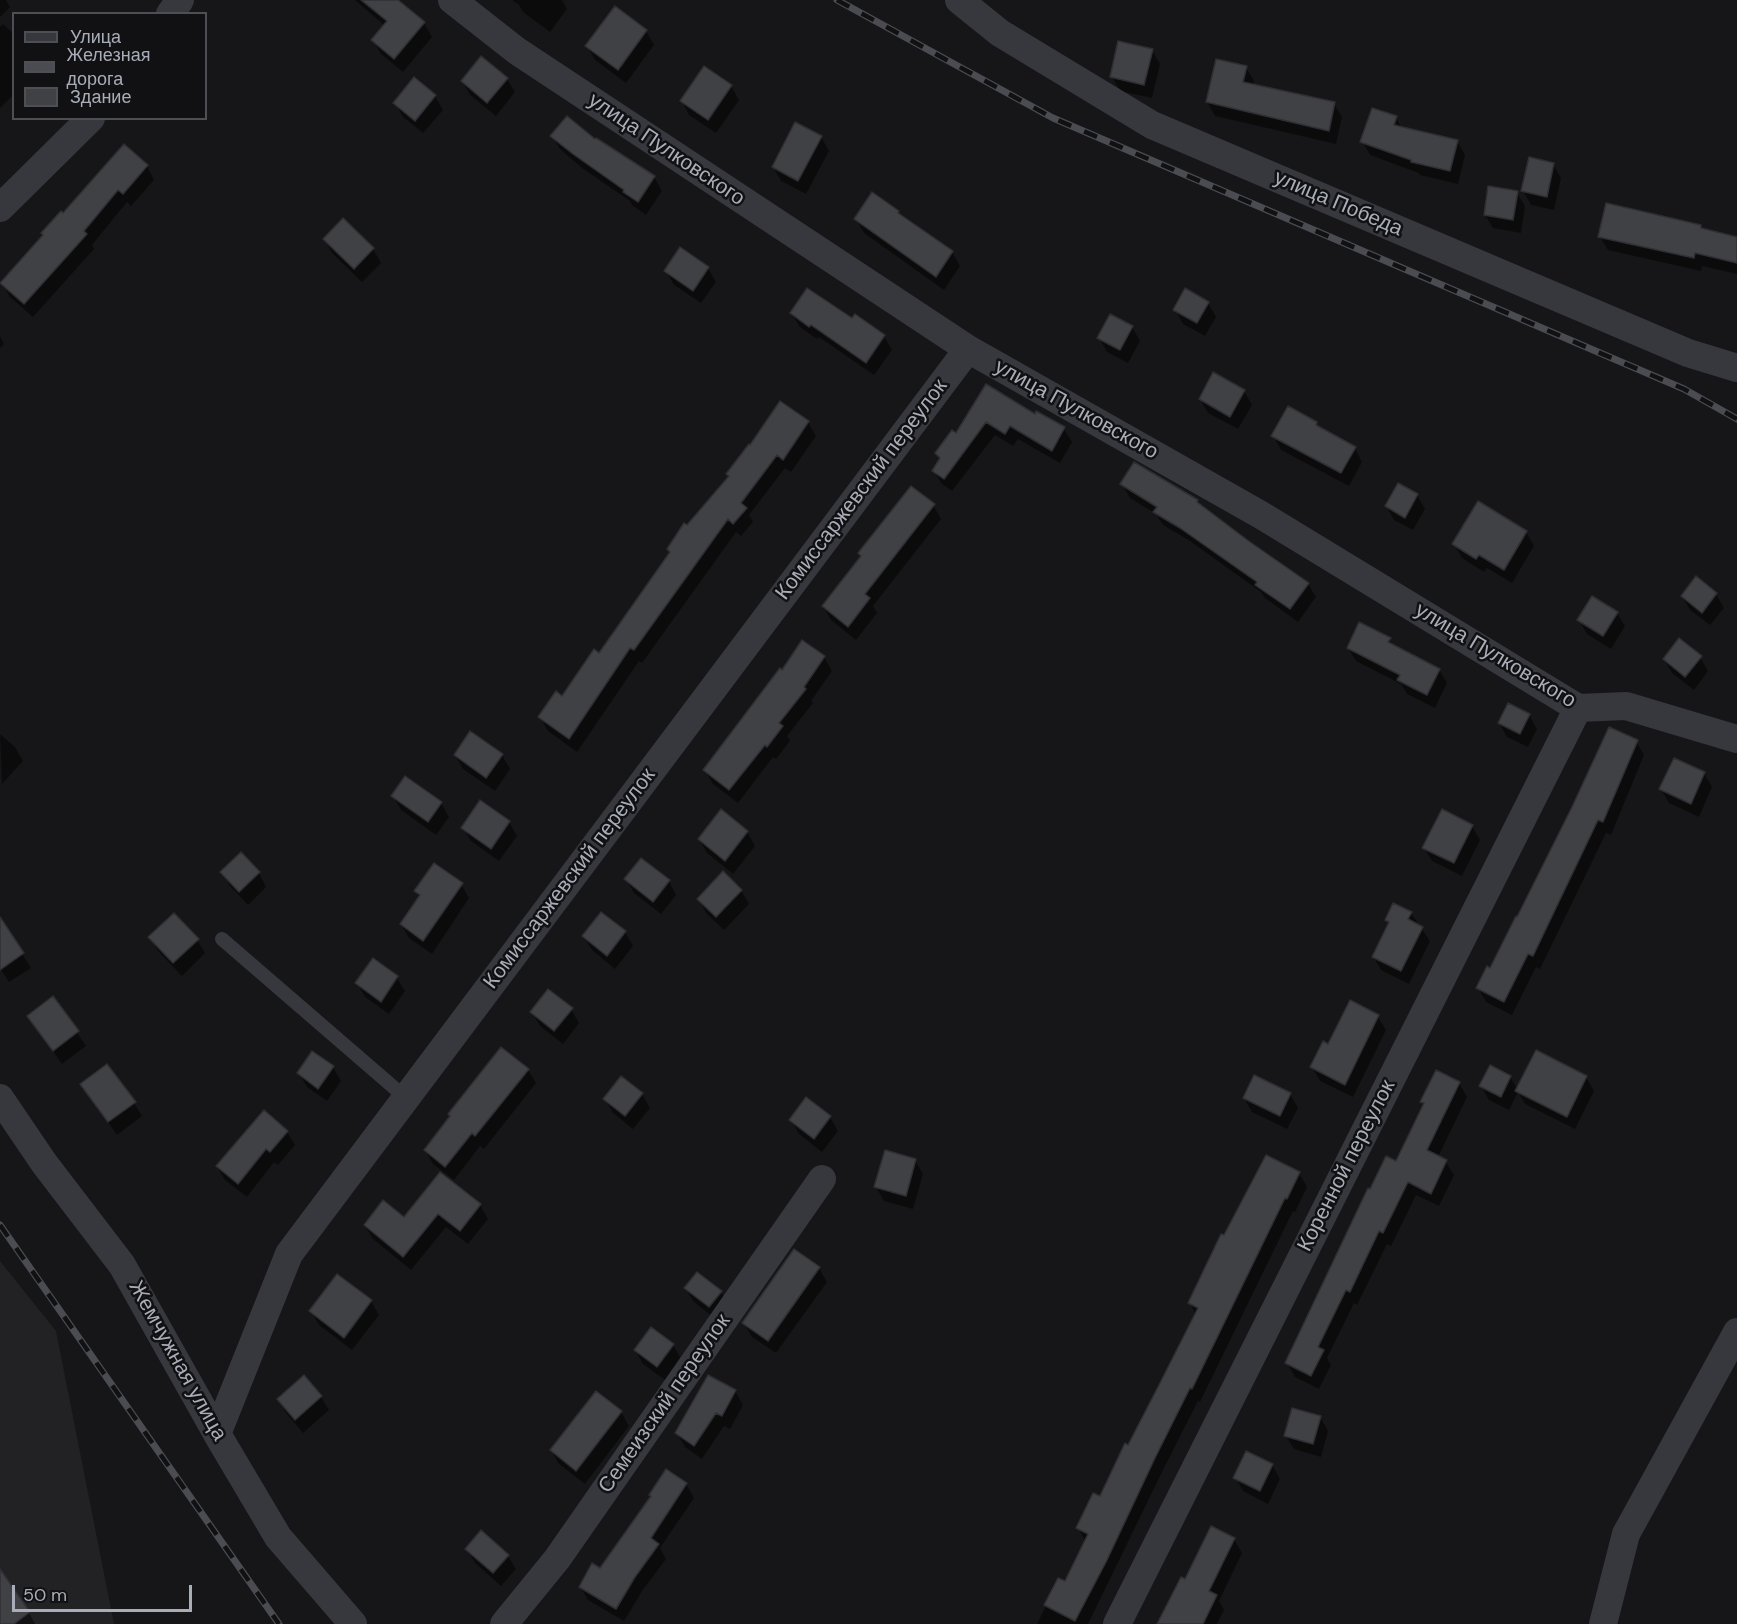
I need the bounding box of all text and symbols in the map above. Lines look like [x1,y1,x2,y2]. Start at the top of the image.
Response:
legend [12,12,207,120]
text: Улица [70,25,121,49]
text: Железная дорога [67,43,150,91]
text: Здание [70,85,131,109]
street label: улица Пулковского [583,88,749,212]
street label: улица Победа [1270,166,1406,242]
street label: улица Пулковского [990,355,1162,465]
street label: Комиссаржевский переулок [771,375,953,605]
street label: улица Пулковского [1410,598,1580,714]
street label: Комиссаржевский переулок [479,764,661,994]
street label: Коренной переулок [1293,1076,1401,1256]
street label: Жемчужная улица [123,1277,231,1445]
street label: Семеизский переулок [594,1310,736,1498]
scale bar [15,1573,195,1611]
text: 50 m [23,1583,67,1607]

